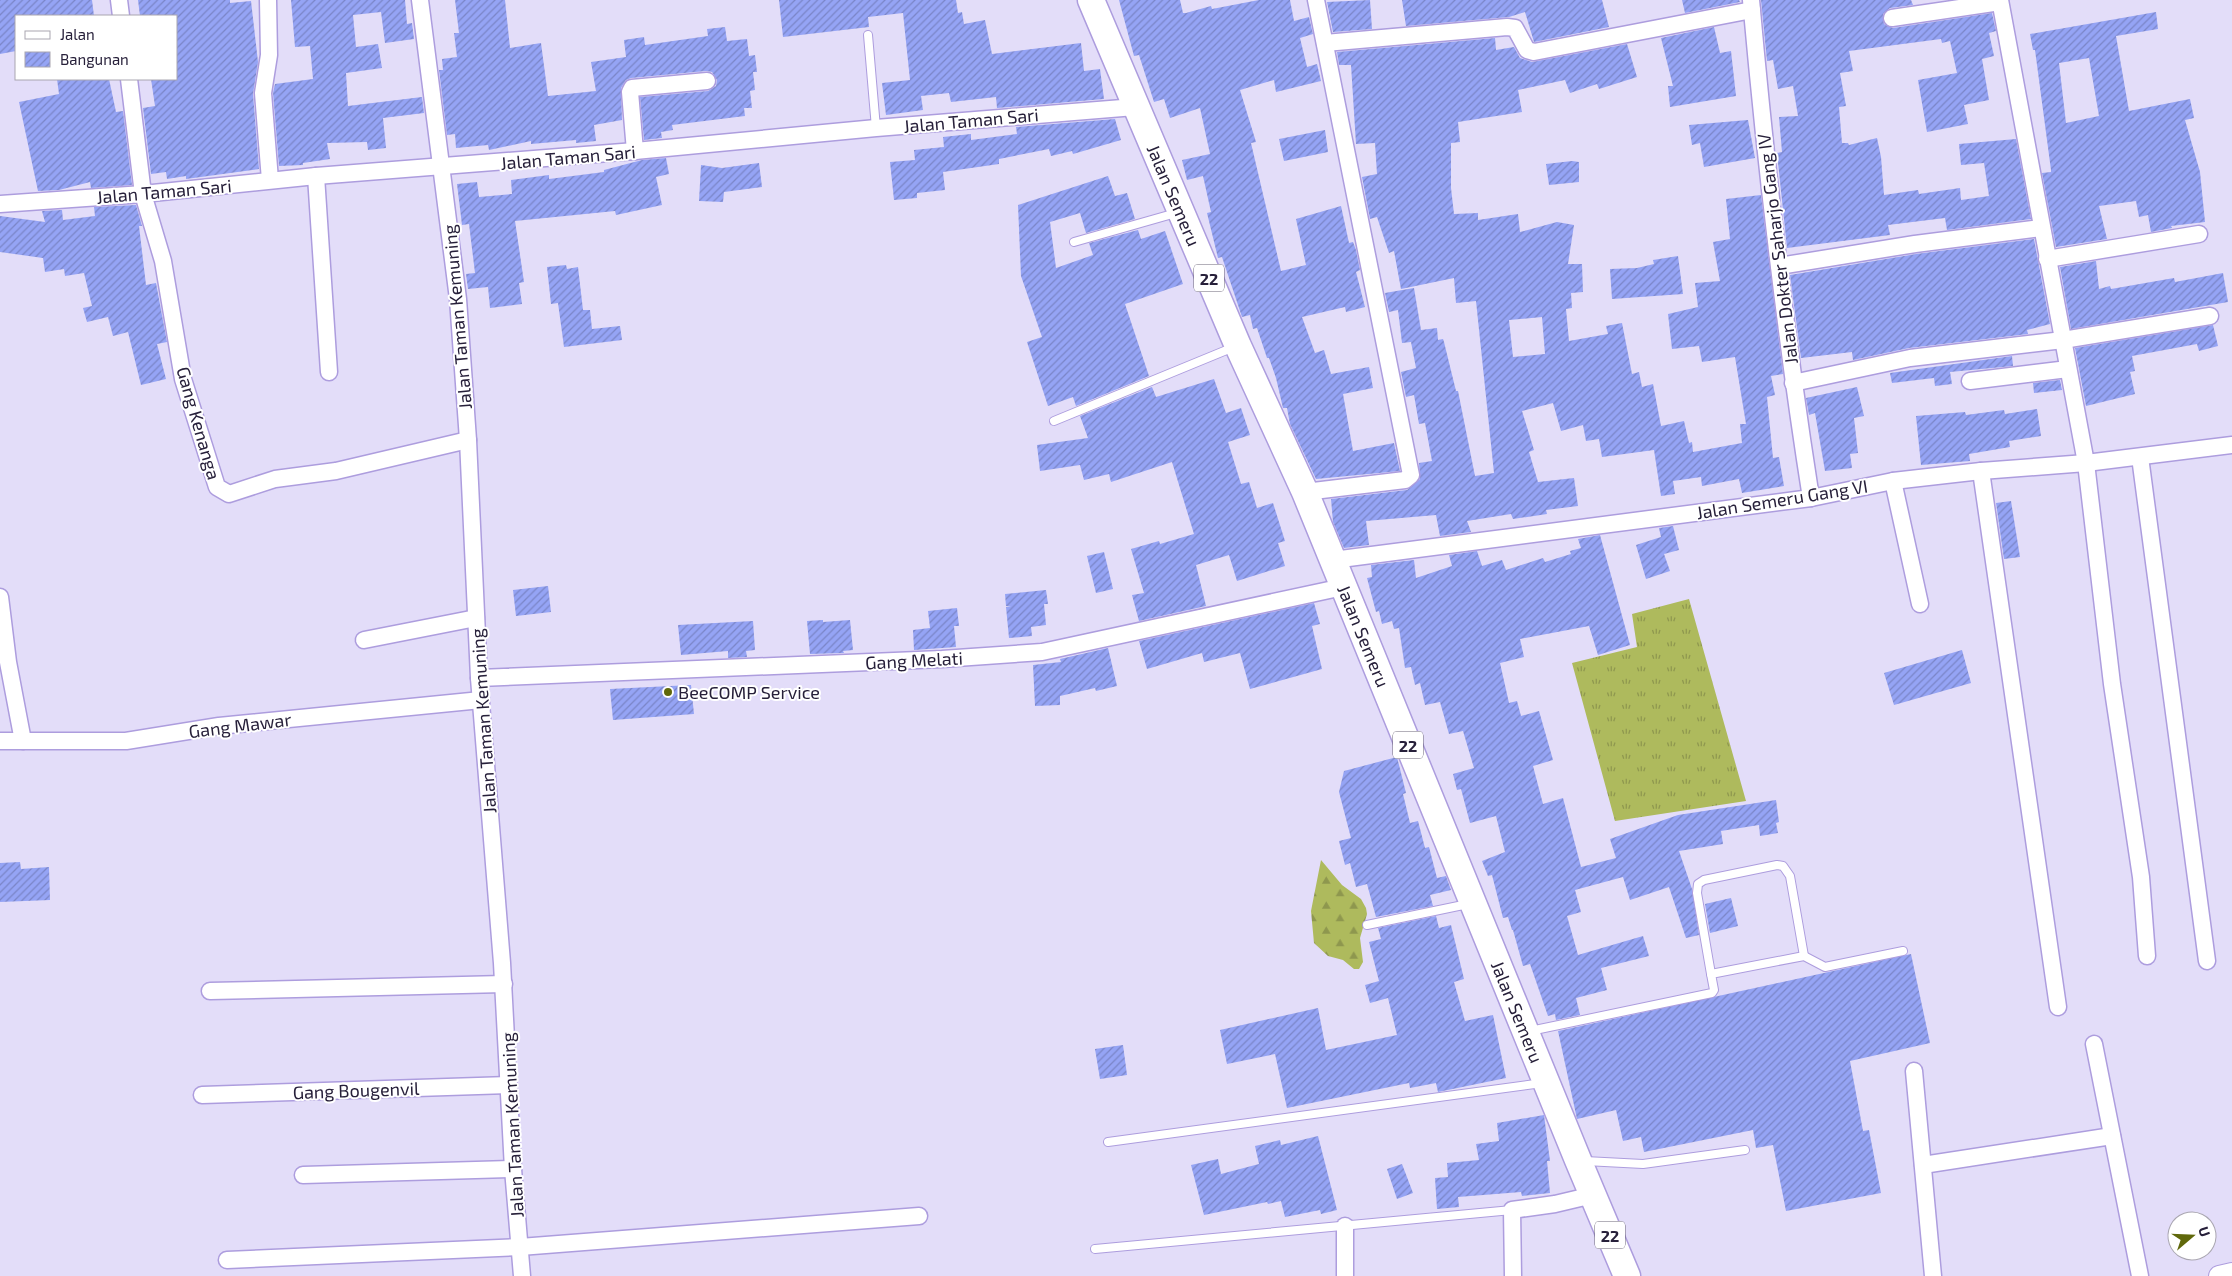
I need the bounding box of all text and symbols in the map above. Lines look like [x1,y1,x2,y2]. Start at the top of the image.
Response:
legend [15,15,178,80]
text: Jalan [60,25,95,43]
text: Bangunan [60,50,129,68]
street label: Jalan Taman Sari [902,103,1040,137]
street label: Jalan Dokter Saharjo Gang IV [1752,132,1802,366]
street label: Jalan Taman Sari [499,140,637,174]
street label: Jalan Semeru [1143,141,1205,249]
street label: Jalan Taman Sari [95,174,233,208]
street label: Jalan Taman Kemuning [438,224,476,410]
road number: 22 [1194,264,1224,292]
street label: Gang Kenanga [172,364,226,482]
street label: Jalan Semeru Gang VI [1695,475,1869,523]
street label: Jalan Semeru [1333,582,1394,690]
street label: Jalan Taman Kemuning [466,628,500,814]
street label: Gang Melati [865,646,963,674]
place label: BeeCOMP Service [678,681,820,703]
marker: BeeCOMP Service [662,686,674,698]
street label: Gang Mawar [187,708,293,742]
road number: 22 [1393,732,1423,758]
street label: Jalan Semeru [1487,957,1548,1066]
street label: Jalan Taman Kemuning [496,1032,528,1218]
street label: Gang Bougenvil [292,1077,420,1103]
north arrow [2167,1211,2217,1261]
road number: 22 [1595,1222,1625,1248]
text: U [2195,1224,2214,1239]

